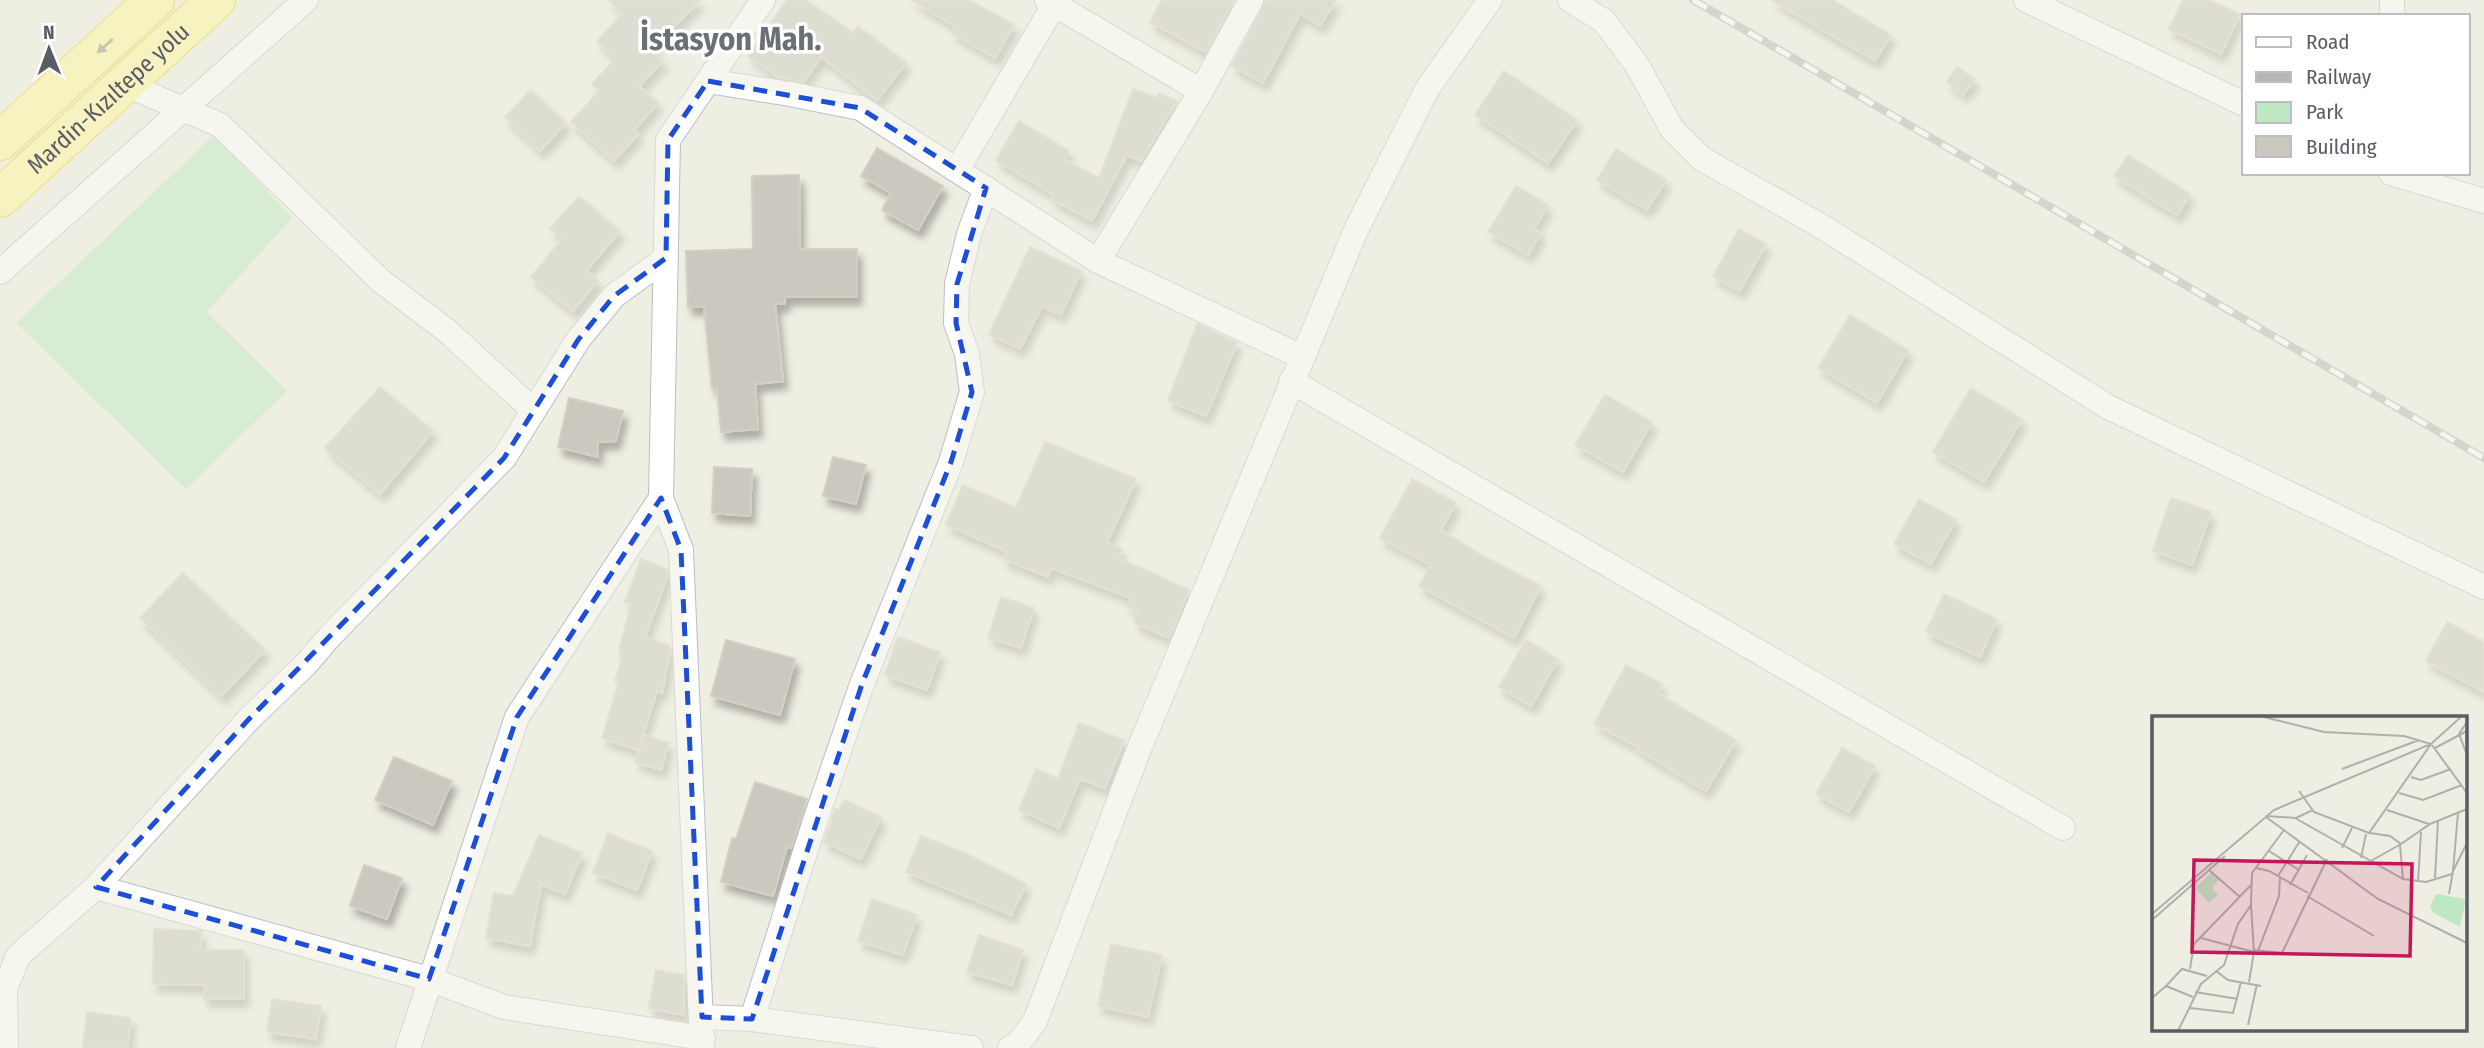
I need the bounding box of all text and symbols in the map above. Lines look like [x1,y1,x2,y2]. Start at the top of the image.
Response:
north arrow [14,14,84,84]
legend [2242,14,2470,175]
street label: Mardin-Kızıltepe yolu [22,18,195,180]
district label: İstasyon Mah. [640,19,822,58]
text: N [43,21,55,44]
text: Road [2306,29,2350,55]
one-way arrow [96,38,114,54]
text: Railway [2306,64,2372,90]
text: Park [2306,99,2344,125]
text: Building [2306,134,2377,160]
inset map [2152,716,2466,1030]

